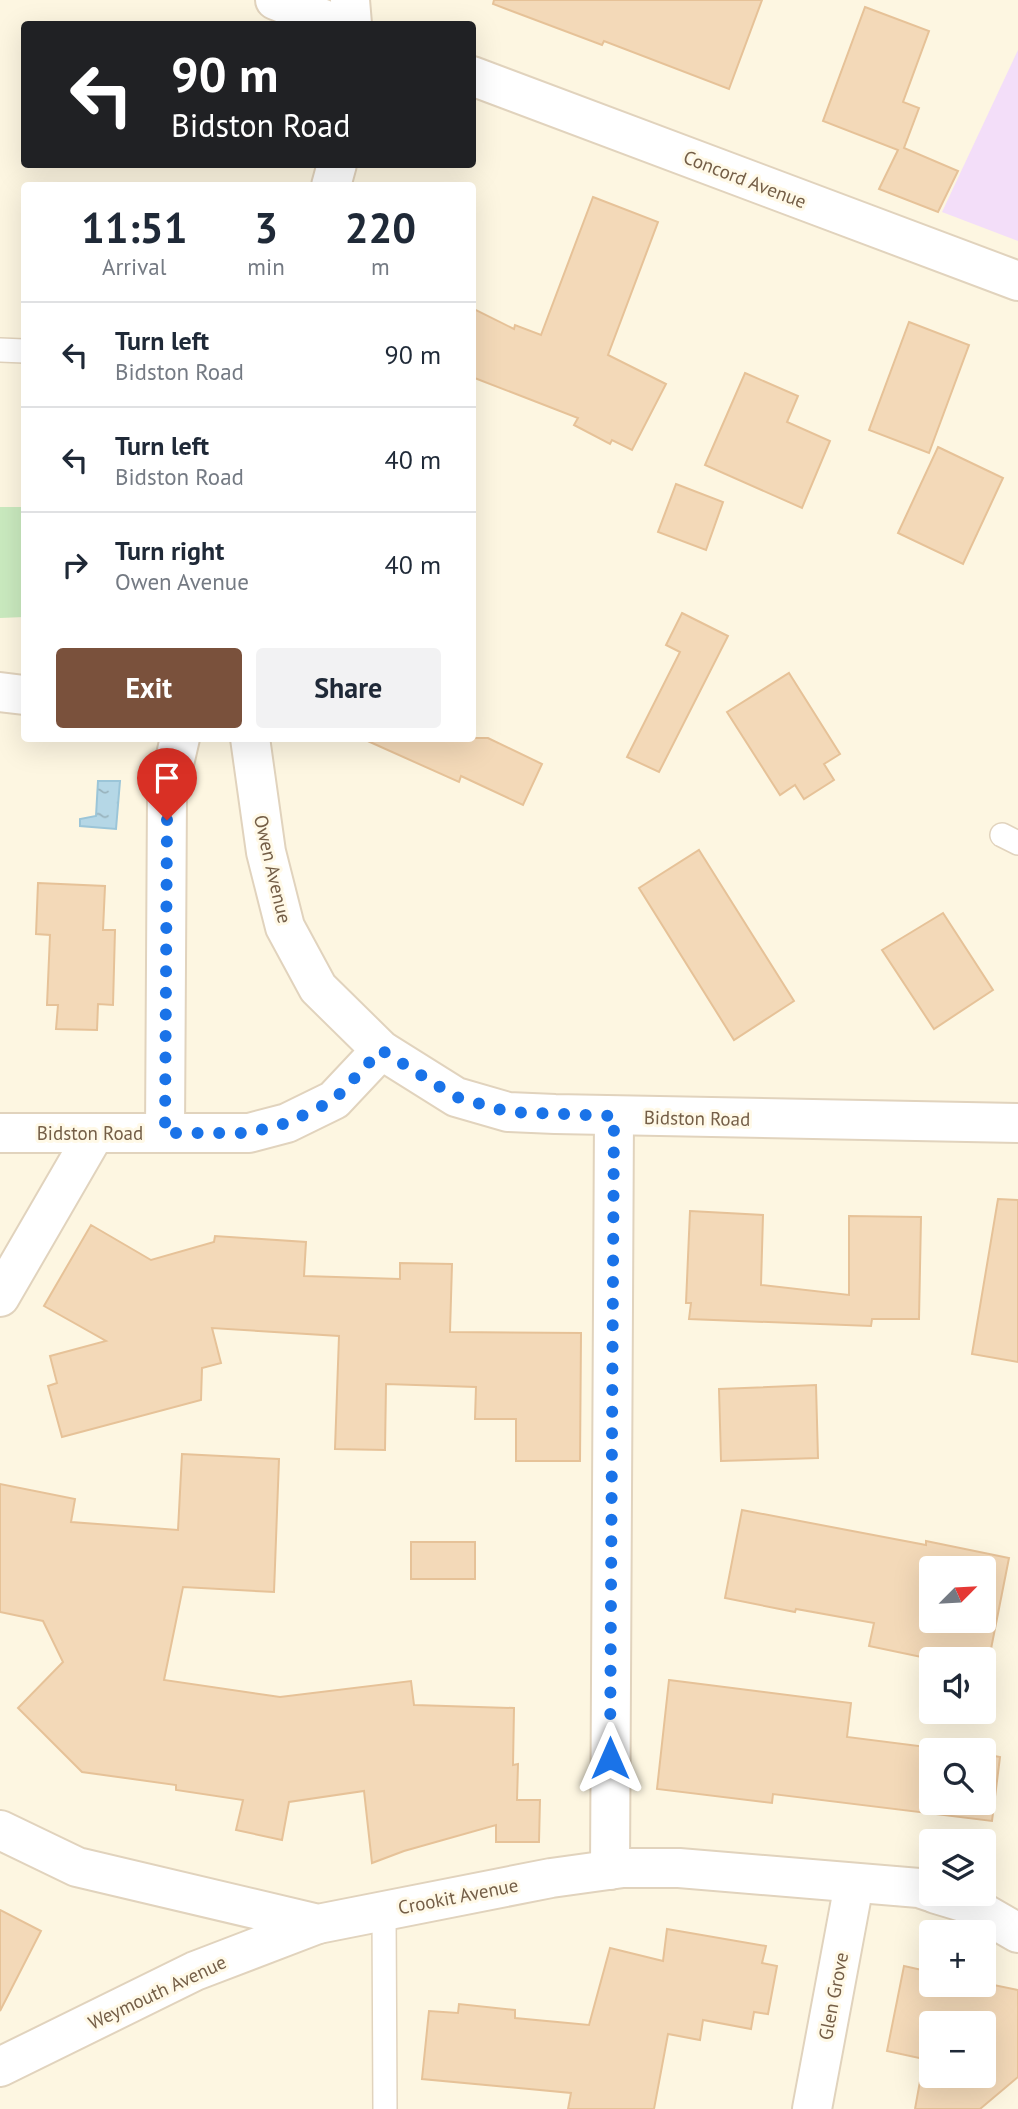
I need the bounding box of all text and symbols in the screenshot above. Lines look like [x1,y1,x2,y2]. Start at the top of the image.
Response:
text: 90 m [171,42,278,106]
icon: left [56,49,147,140]
text: Bidston Road [171,104,350,146]
street label: Concord Avenue [680,145,810,213]
text: 11:51 [81,200,187,255]
text: 3 [254,200,278,255]
text: 220 [345,200,416,255]
text: Arrival [102,252,166,281]
text: min [247,252,285,281]
text: m [371,252,390,281]
text: Turn left [115,324,209,357]
icon: left [56,336,94,374]
text: 90 m [385,338,441,371]
text: Bidston Road [115,357,244,386]
text: Turn left [115,429,209,462]
icon: left [56,441,94,479]
text: 40 m [385,443,441,476]
text: Bidston Road [115,462,244,491]
text: Turn right [115,534,224,567]
icon: right [56,546,94,584]
text: 40 m [385,548,441,581]
text: Owen Avenue [115,567,249,596]
button: Exit [56,648,242,728]
button: Share [256,648,441,728]
pin [137,748,197,820]
icon: arrive [148,759,186,797]
street label: Owen Avenue [249,812,297,926]
street label: Bidston Road [644,1105,750,1131]
street label: Bidston Road [37,1121,143,1145]
north arrow [919,1556,996,1633]
map controls [919,1556,996,2088]
button: sound [919,1647,996,1724]
position arrow [573,1721,647,1795]
button: search [919,1738,996,1815]
button: layers [919,1829,996,1906]
street label: Crookit Avenue [396,1873,520,1919]
button: + [919,1920,996,1997]
street label: Weymouth Avenue [84,1950,230,2034]
street label: Glen Grove [813,1950,853,2042]
button: − [919,2011,996,2088]

